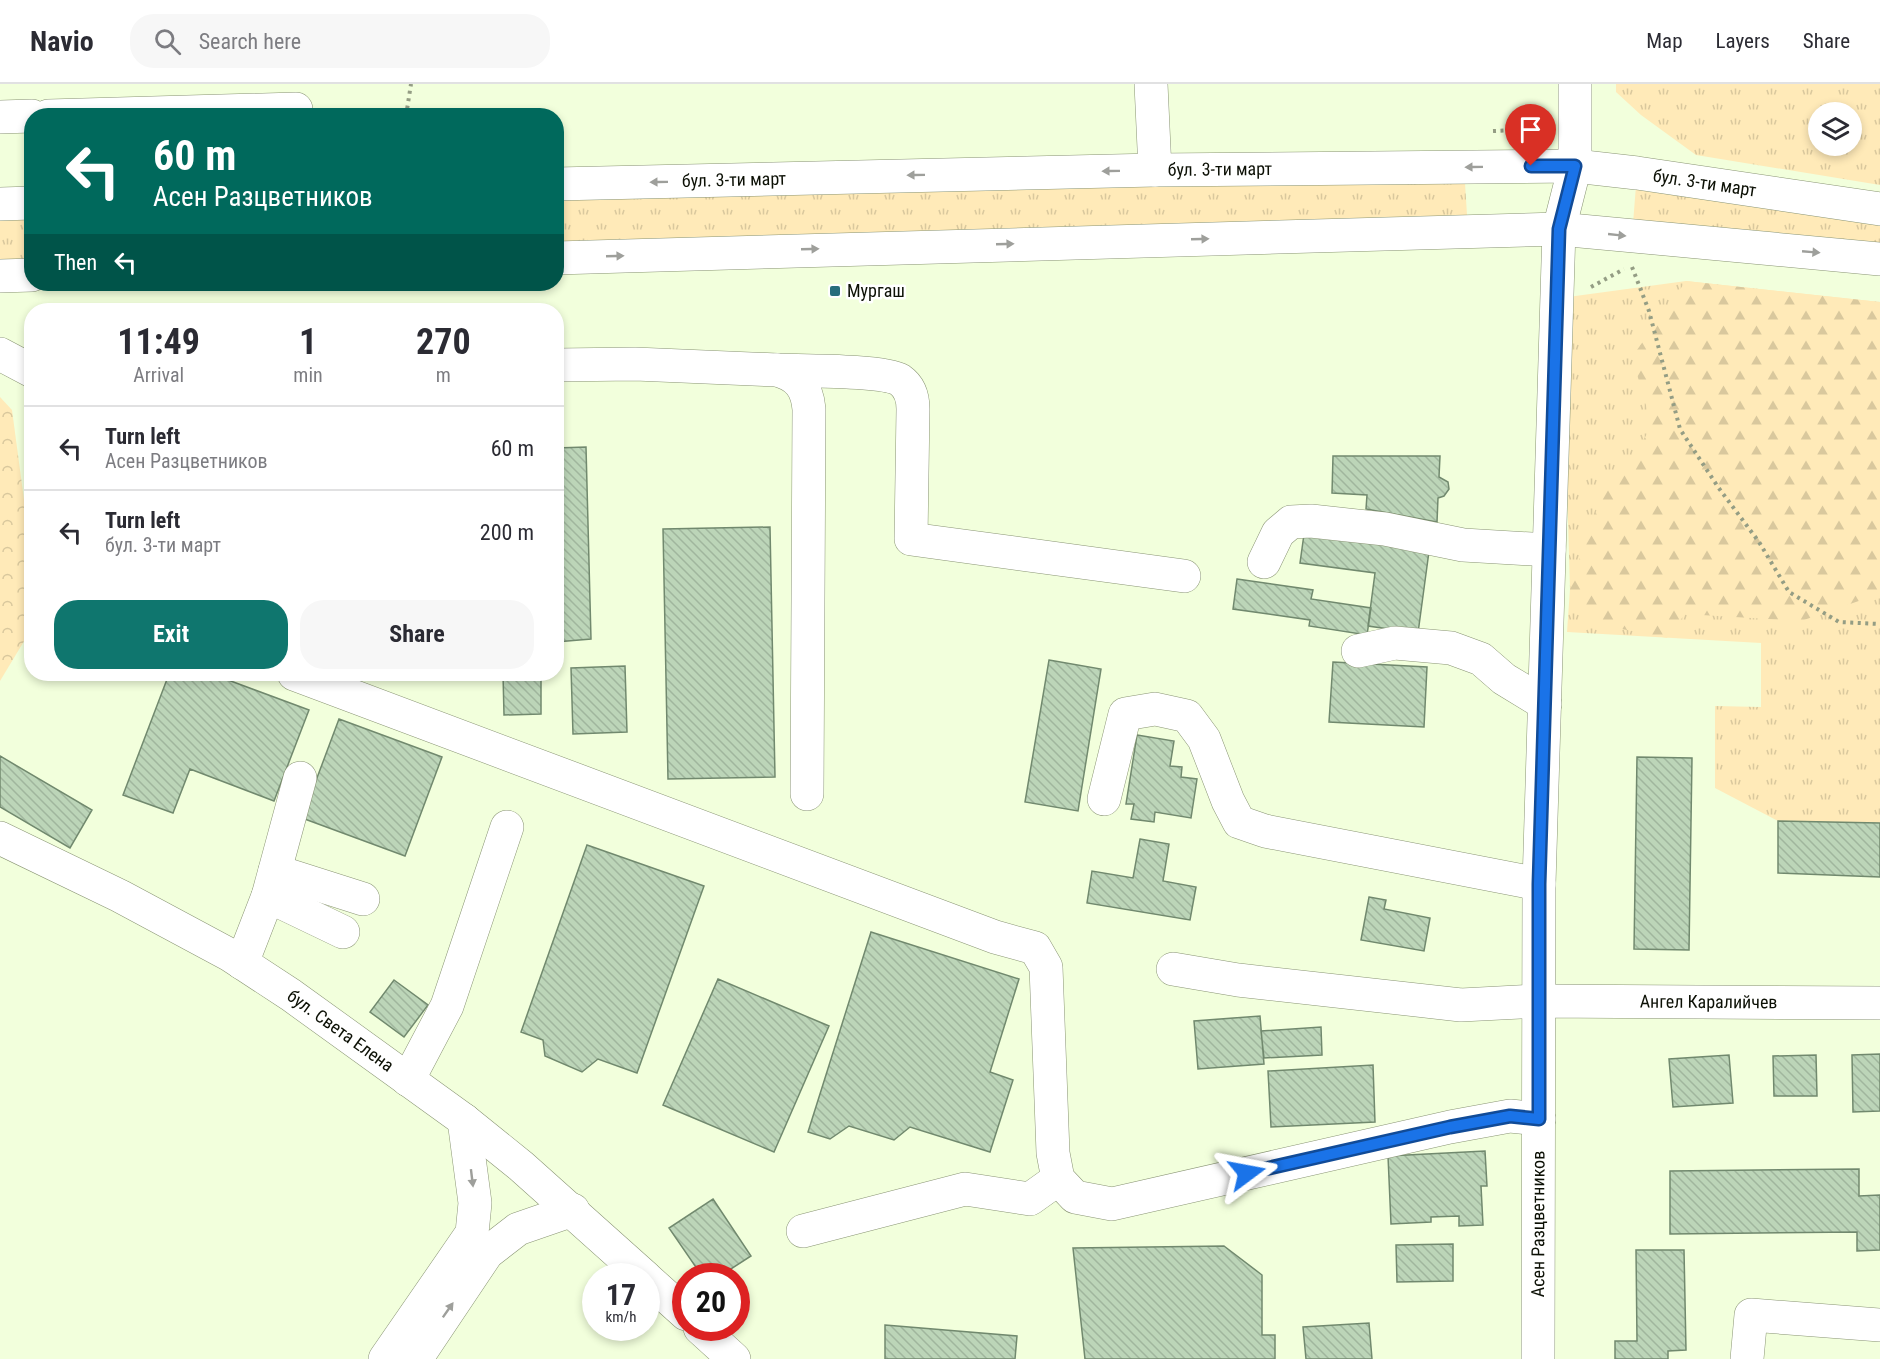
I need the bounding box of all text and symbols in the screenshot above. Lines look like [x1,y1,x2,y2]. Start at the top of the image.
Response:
search box [130,14,550,68]
text: Navio [30,25,94,58]
icon: search [151,25,184,58]
text: Search here [199,29,301,54]
text: Map [1646,29,1683,53]
text: Layers [1716,29,1770,53]
text: Share [1803,29,1850,53]
map controls [1808,102,1862,156]
button: layers [1808,102,1862,156]
pin [1505,104,1556,166]
icon: arrive [1514,113,1547,146]
text: 60 m [153,131,236,180]
icon: left [54,132,132,210]
street label: бул. 3-ти март [1168,158,1272,180]
one-way arrow [1465,162,1484,172]
street label: бул. 3-ти март [1652,164,1758,201]
one-way arrow [1102,166,1121,175]
street label: бул. 3-ти март [682,168,787,191]
one-way arrow [907,171,926,180]
one-way arrow [649,177,668,186]
text: Асен Разцветников [153,181,373,213]
one-way arrow [1607,230,1626,240]
one-way arrow [1190,234,1209,243]
one-way arrow [995,239,1014,249]
one-way arrow [800,245,819,254]
icon: left [109,246,142,279]
one-way arrow [1802,247,1821,257]
text: Then [54,250,97,275]
one-way arrow [605,251,624,260]
place label: Мургаш [847,280,905,301]
marker: Мургаш [828,284,842,298]
text: 11:49 [117,321,200,363]
text: 1 [299,321,317,363]
text: 270 [416,321,471,363]
text: Arrival [133,363,184,387]
text: min [293,363,323,387]
text: m [436,363,451,387]
text: Turn left [105,424,180,449]
icon: left [54,432,87,465]
text: 60 m [491,436,534,461]
text: Асен Разцветников [105,449,268,473]
text: Turn left [105,508,180,533]
icon: left [54,516,87,549]
text: 200 m [480,520,534,545]
text: бул. 3-ти март [105,533,221,557]
button: Exit [54,600,288,669]
button: Share [300,600,534,669]
street label: бул. Света Елена [283,985,398,1076]
street label: Ангел Каралийчев [1640,991,1778,1012]
position arrow [1215,1141,1279,1205]
street label: Асен Разцветников [1527,1151,1548,1297]
one-way arrow [468,1169,477,1188]
speed limit sign: 20 [672,1263,750,1341]
text: 17 [606,1277,636,1312]
one-way arrow [442,1303,454,1319]
text: km/h [606,1308,636,1326]

